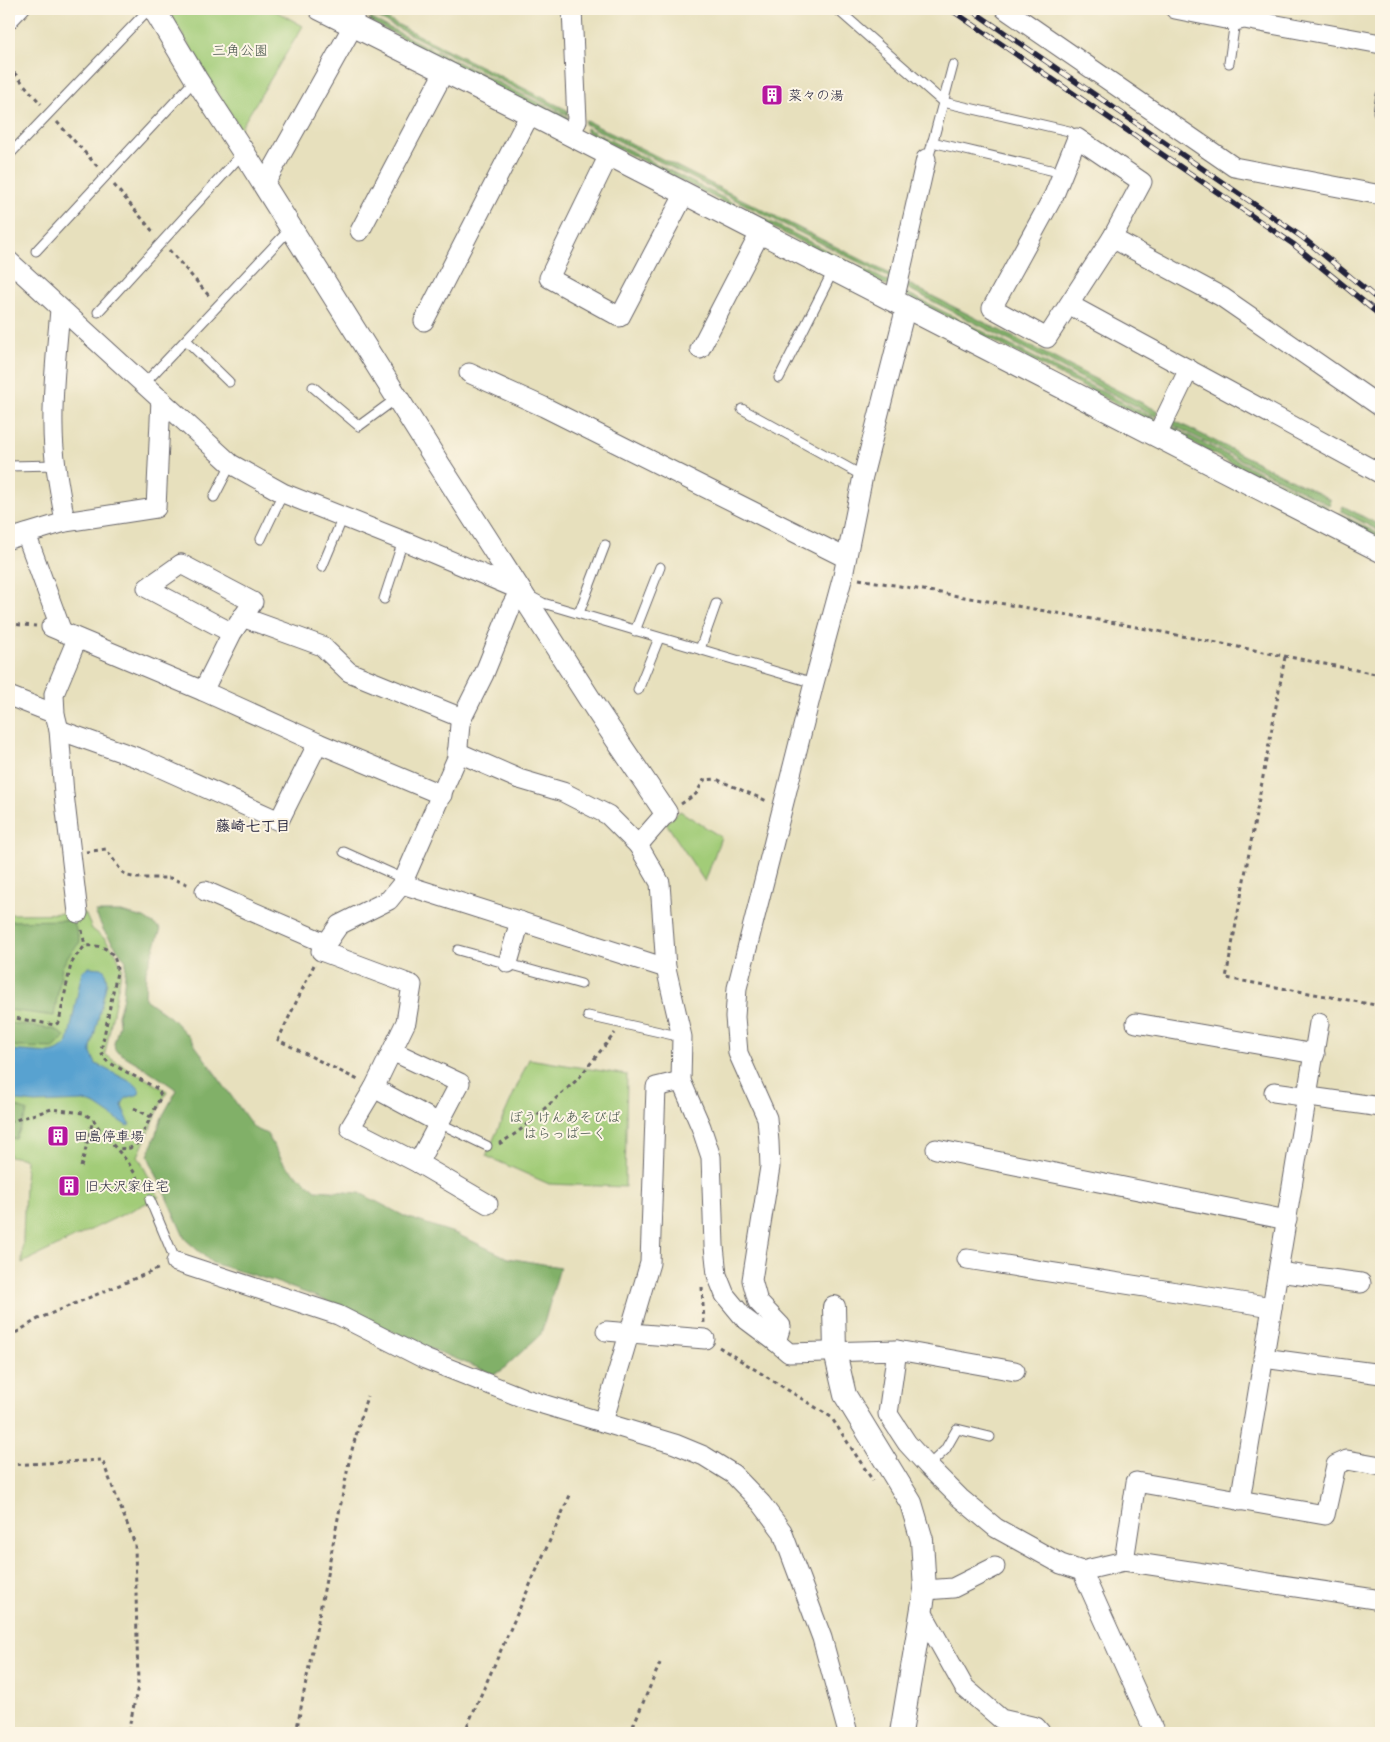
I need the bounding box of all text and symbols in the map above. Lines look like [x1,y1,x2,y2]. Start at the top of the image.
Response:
park label: 三角公園 [212,41,268,59]
building icon: 菜々の湯 [760,83,784,107]
place label: 菜々の湯 [788,86,844,104]
district label: 藤崎七丁目 [215,816,291,836]
park label: ぼうけんあそびば はらっぱーく [509,1108,621,1142]
building icon: 田島停車場 [46,1124,70,1148]
place label: 田島停車場 [74,1127,144,1145]
building icon: 旧大沢家住宅 [57,1174,81,1198]
place label: 旧大沢家住宅 [85,1177,169,1195]

